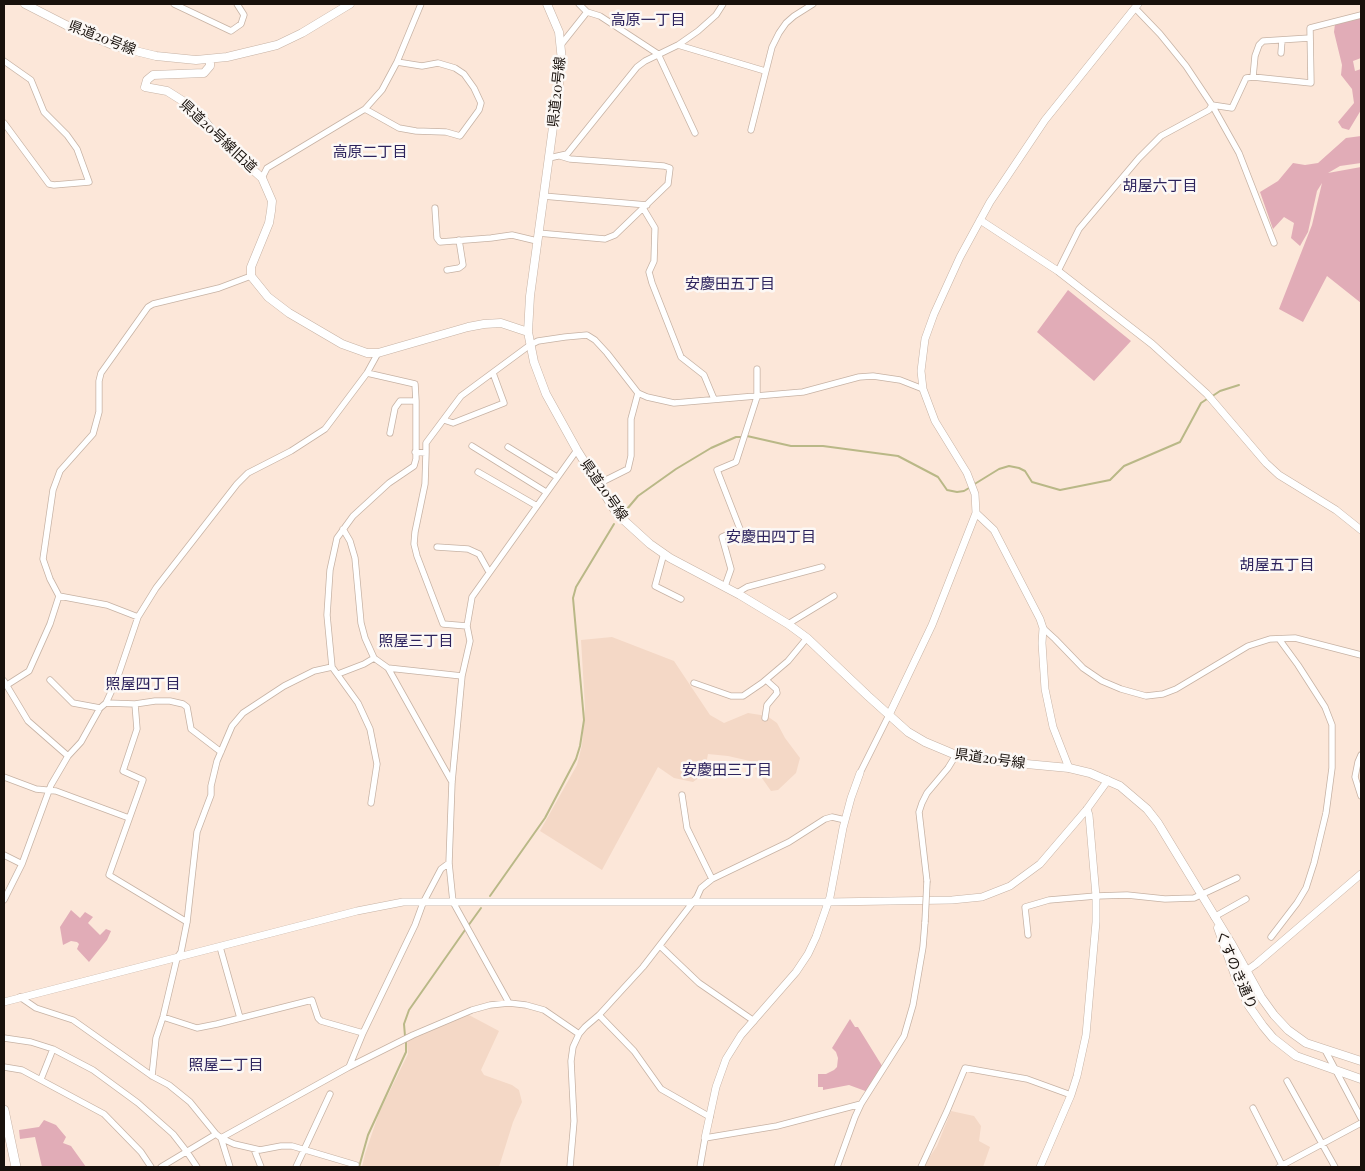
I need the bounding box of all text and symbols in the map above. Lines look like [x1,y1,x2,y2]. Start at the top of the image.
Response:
district label: 高原一丁目 [611,11,685,29]
street label: 県道20号線 [66,17,138,59]
street label: 県道20号線 [545,56,569,128]
street label: 県道20号線旧道 [176,96,260,176]
district label: 高原二丁目 [333,143,407,161]
district label: 胡屋六丁目 [1123,177,1197,195]
district label: 安慶田五丁目 [685,275,775,293]
street label: 県道20号線 [577,456,631,524]
district label: 安慶田四丁目 [726,528,816,546]
district label: 胡屋五丁目 [1240,556,1314,574]
district label: 照屋三丁目 [379,632,453,650]
district label: 照屋四丁目 [106,675,180,693]
street label: 県道20号線 [954,746,1026,772]
district label: 安慶田三丁目 [682,761,772,779]
street label: くすのき通り [1212,928,1260,1012]
district label: 照屋二丁目 [189,1056,263,1074]

